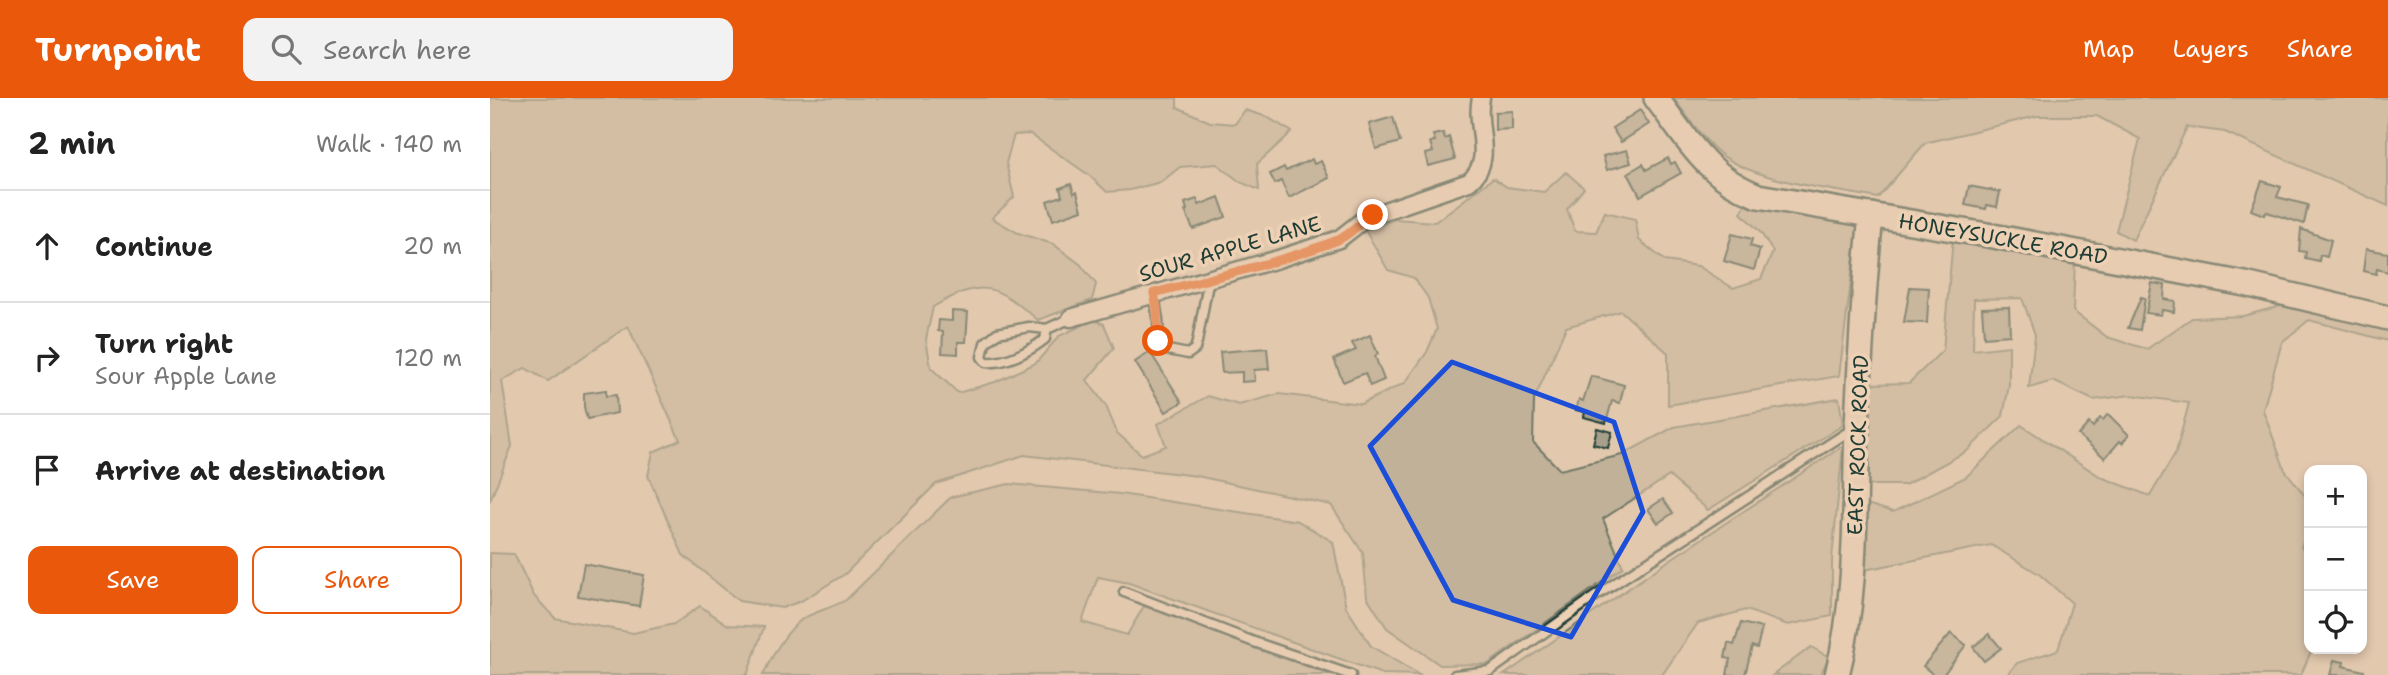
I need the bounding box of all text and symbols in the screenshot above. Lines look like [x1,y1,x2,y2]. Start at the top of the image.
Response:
search box [243,18,733,81]
text: Turnpoint [35,27,201,72]
icon: search [267,30,305,68]
text: Search here [323,32,472,67]
text: Map [2083,33,2134,65]
text: Layers [2172,33,2249,65]
text: Share [2287,33,2353,65]
text: 2 min [28,123,115,164]
text: Walk · 140 m [316,129,462,159]
route end [1357,199,1388,230]
street label: HONEYSUCKLE ROAD [1896,207,2110,271]
street label: SOUR APPLE LANE [1136,210,1324,288]
icon: ahead [28,227,66,265]
text: Continue [95,229,213,264]
text: 20 m [403,231,462,261]
route start [1142,325,1173,356]
text: Turn right [95,326,233,361]
icon: right [28,339,66,377]
text: 120 m [394,343,462,373]
street label: EAST ROCK ROAD [1841,354,1875,536]
text: Sour Apple Lane [95,361,277,391]
icon: arrive [28,451,66,489]
text: Arrive at destination [95,453,385,488]
map controls [2304,465,2367,654]
button: + [2304,465,2367,528]
button: − [2304,528,2367,591]
button: Save [28,546,238,614]
button: Share [252,546,462,614]
button: locate [2304,591,2367,654]

